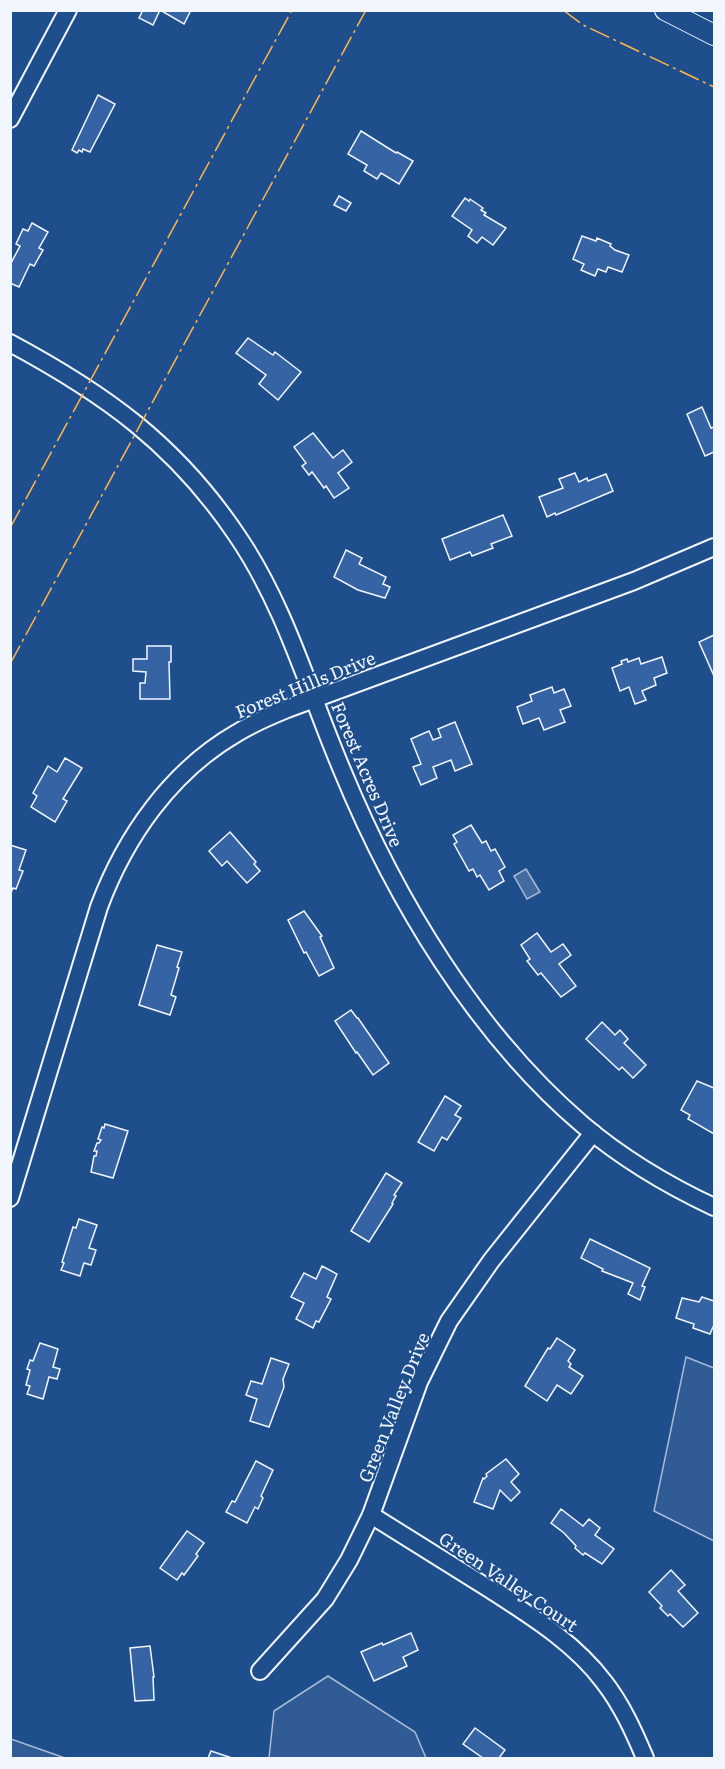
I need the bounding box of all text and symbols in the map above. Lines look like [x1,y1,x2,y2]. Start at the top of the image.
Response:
street label: Forest Hills Drive [231,644,379,724]
street label: Forest Acres Drive [325,697,411,851]
street label: Green Valley Drive [351,1328,435,1486]
street label: Green Valley Court [434,1524,585,1638]

